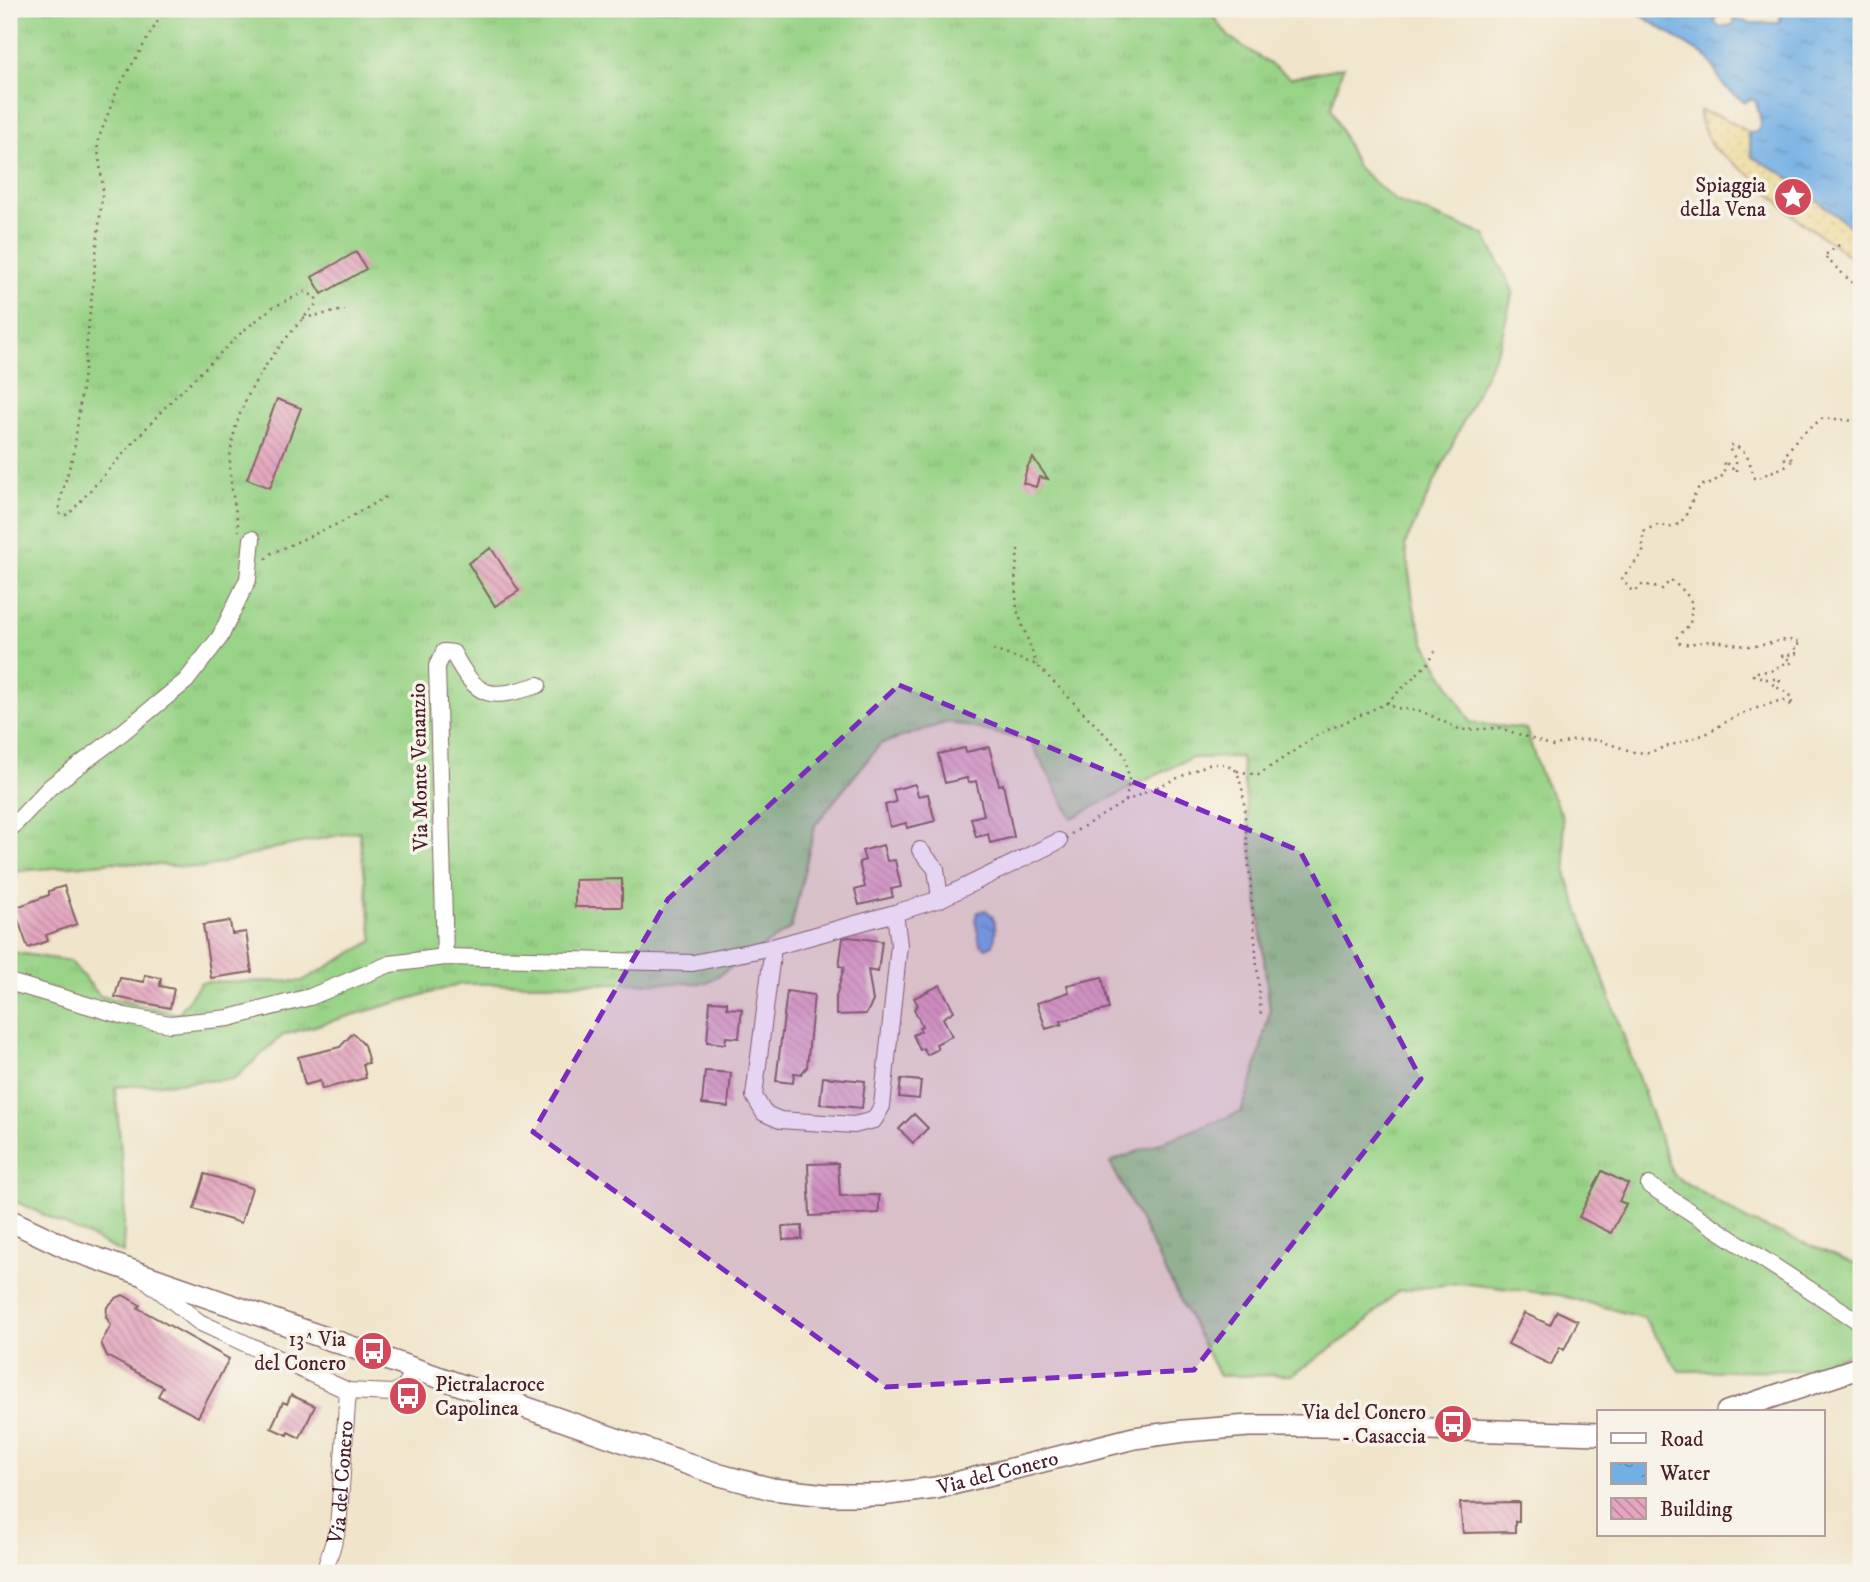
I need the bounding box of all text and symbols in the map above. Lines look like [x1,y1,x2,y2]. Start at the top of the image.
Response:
place label: Spiaggia della Vena [1680,173,1766,223]
place icon: Spiaggia della Vena [1772,176,1814,218]
street label: Via Monte Venanzio [406,683,434,852]
place label: 13^ Via del Conero [254,1327,346,1377]
bus stop icon: 13^ Via del Conero [352,1330,394,1372]
place label: Pietralacroce Capolinea [435,1372,545,1422]
bus stop icon: Pietralacroce Capolinea [387,1375,429,1417]
place label: Via del Conero - Casaccia [1301,1400,1426,1450]
bus stop icon: Via del Conero - Casaccia [1432,1403,1474,1445]
legend [1597,1410,1825,1536]
street label: Via del Conero [321,1420,360,1548]
text: Road [1660,1427,1704,1453]
street label: Via del Conero [934,1446,1061,1501]
text: Water [1659,1461,1710,1487]
text: Building [1660,1497,1733,1523]

